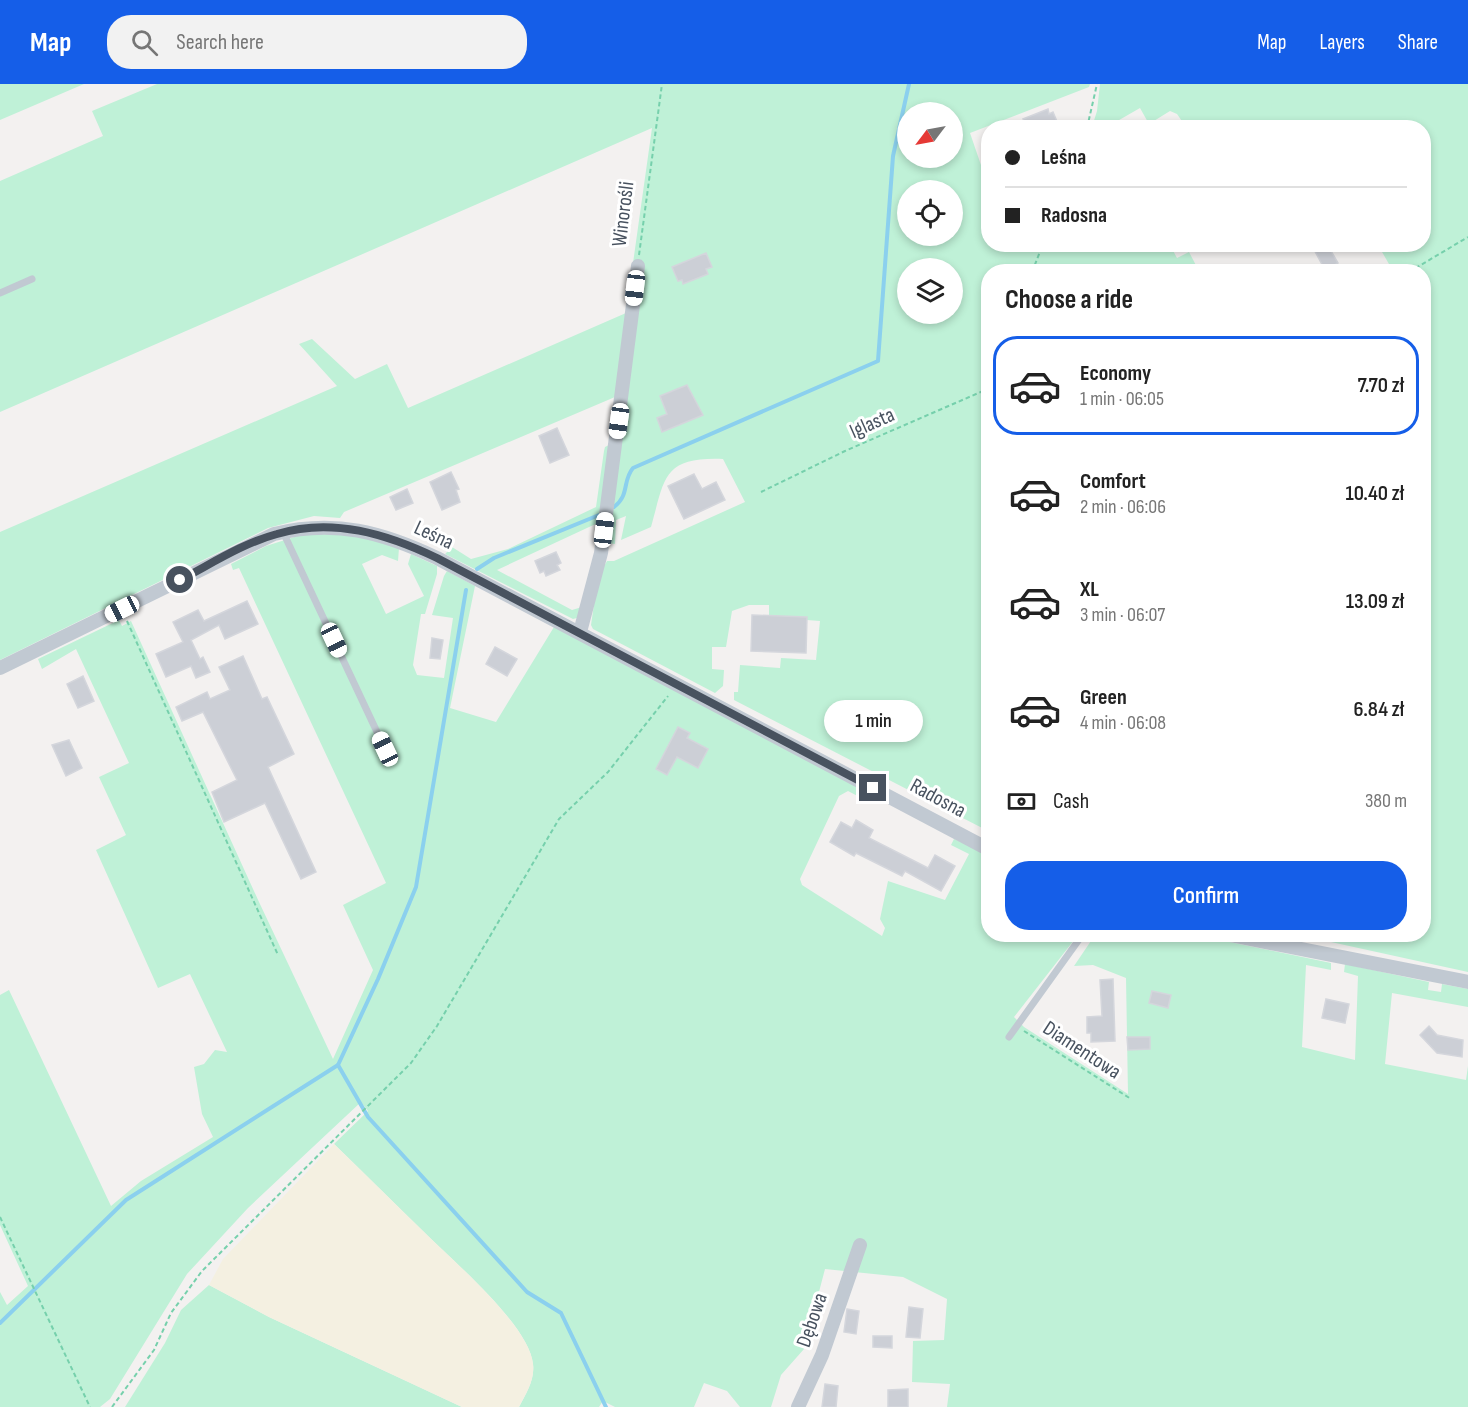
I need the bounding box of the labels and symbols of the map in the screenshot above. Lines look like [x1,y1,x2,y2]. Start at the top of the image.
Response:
north arrow [897,102,963,168]
street label: Winorośli [607,180,639,248]
car [624,269,646,307]
car [608,402,630,440]
street label: Iglasta [846,402,898,444]
car [593,511,615,549]
street label: Leśna [410,515,458,555]
route start [166,566,193,593]
car [102,593,142,625]
car [318,620,350,660]
callout: 1 min [824,701,922,743]
car [369,729,401,769]
street label: Radosna [906,773,970,823]
route end [859,774,886,801]
street label: Diamentowa [1038,1016,1126,1084]
street label: Dębowa [791,1290,833,1350]

